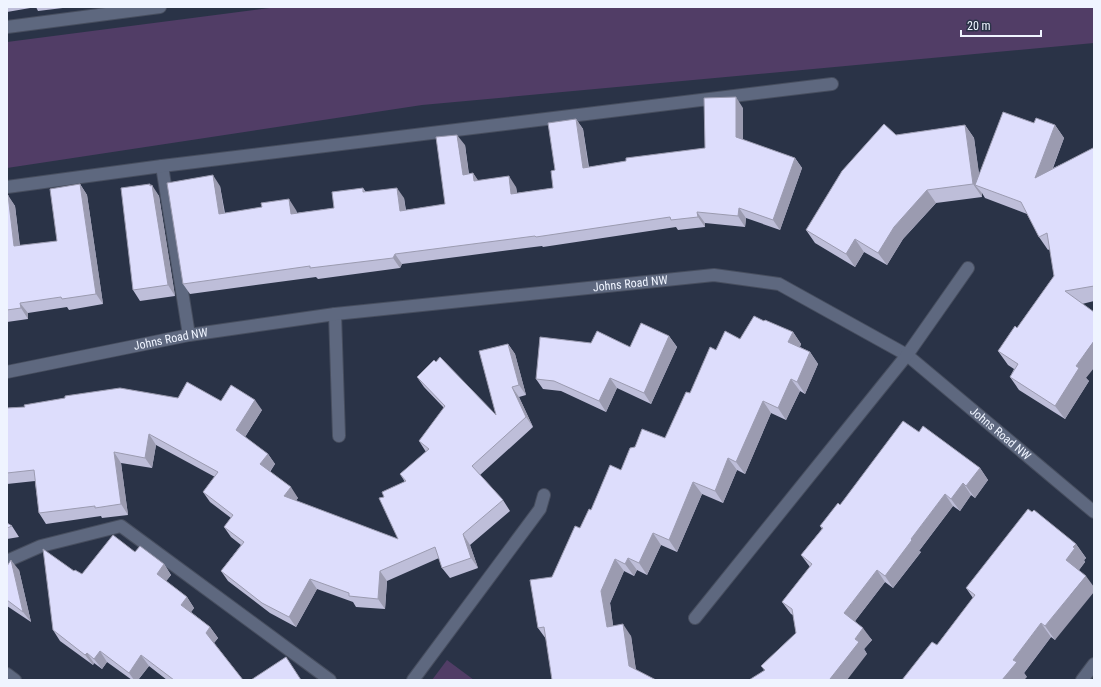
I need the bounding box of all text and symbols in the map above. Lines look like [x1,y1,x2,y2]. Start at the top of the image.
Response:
scale bar [961,12,1041,38]
text: 20 m [967,19,991,33]
street label: Johns Road NW [592,273,668,294]
street label: Johns Road NW [132,325,209,353]
street label: Johns Road NW [967,404,1034,463]

